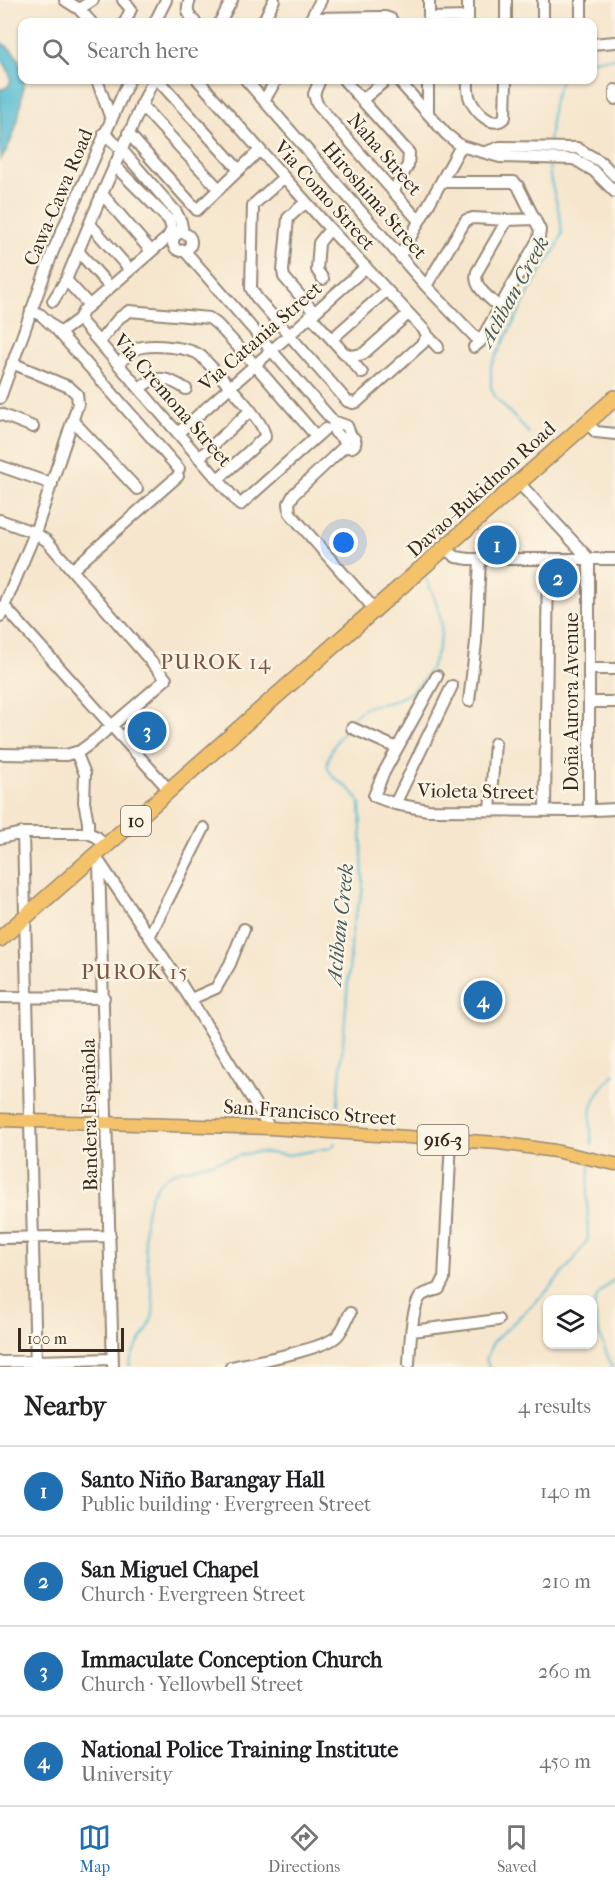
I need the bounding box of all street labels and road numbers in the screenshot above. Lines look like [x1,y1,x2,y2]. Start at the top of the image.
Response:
street label: Naha Street [343,108,427,200]
street label: Cawa-Cawa Road [19,124,98,269]
street label: Via Como Street [269,135,380,255]
street label: Hiroshima Street [318,137,432,264]
street label: Via Catania Street [193,277,326,397]
street label: Via Cremona Street [108,328,237,471]
street label: Davao-Bukidnon Road [402,416,561,562]
street label: Doña Aurora Avenue [560,612,583,792]
street label: Violeta Street [416,779,535,804]
road number: 10 [121,806,151,836]
street label: Bandera Española [77,1038,102,1191]
street label: San Francisco Street [223,1095,397,1130]
road number: 916-3 [418,1125,468,1155]

